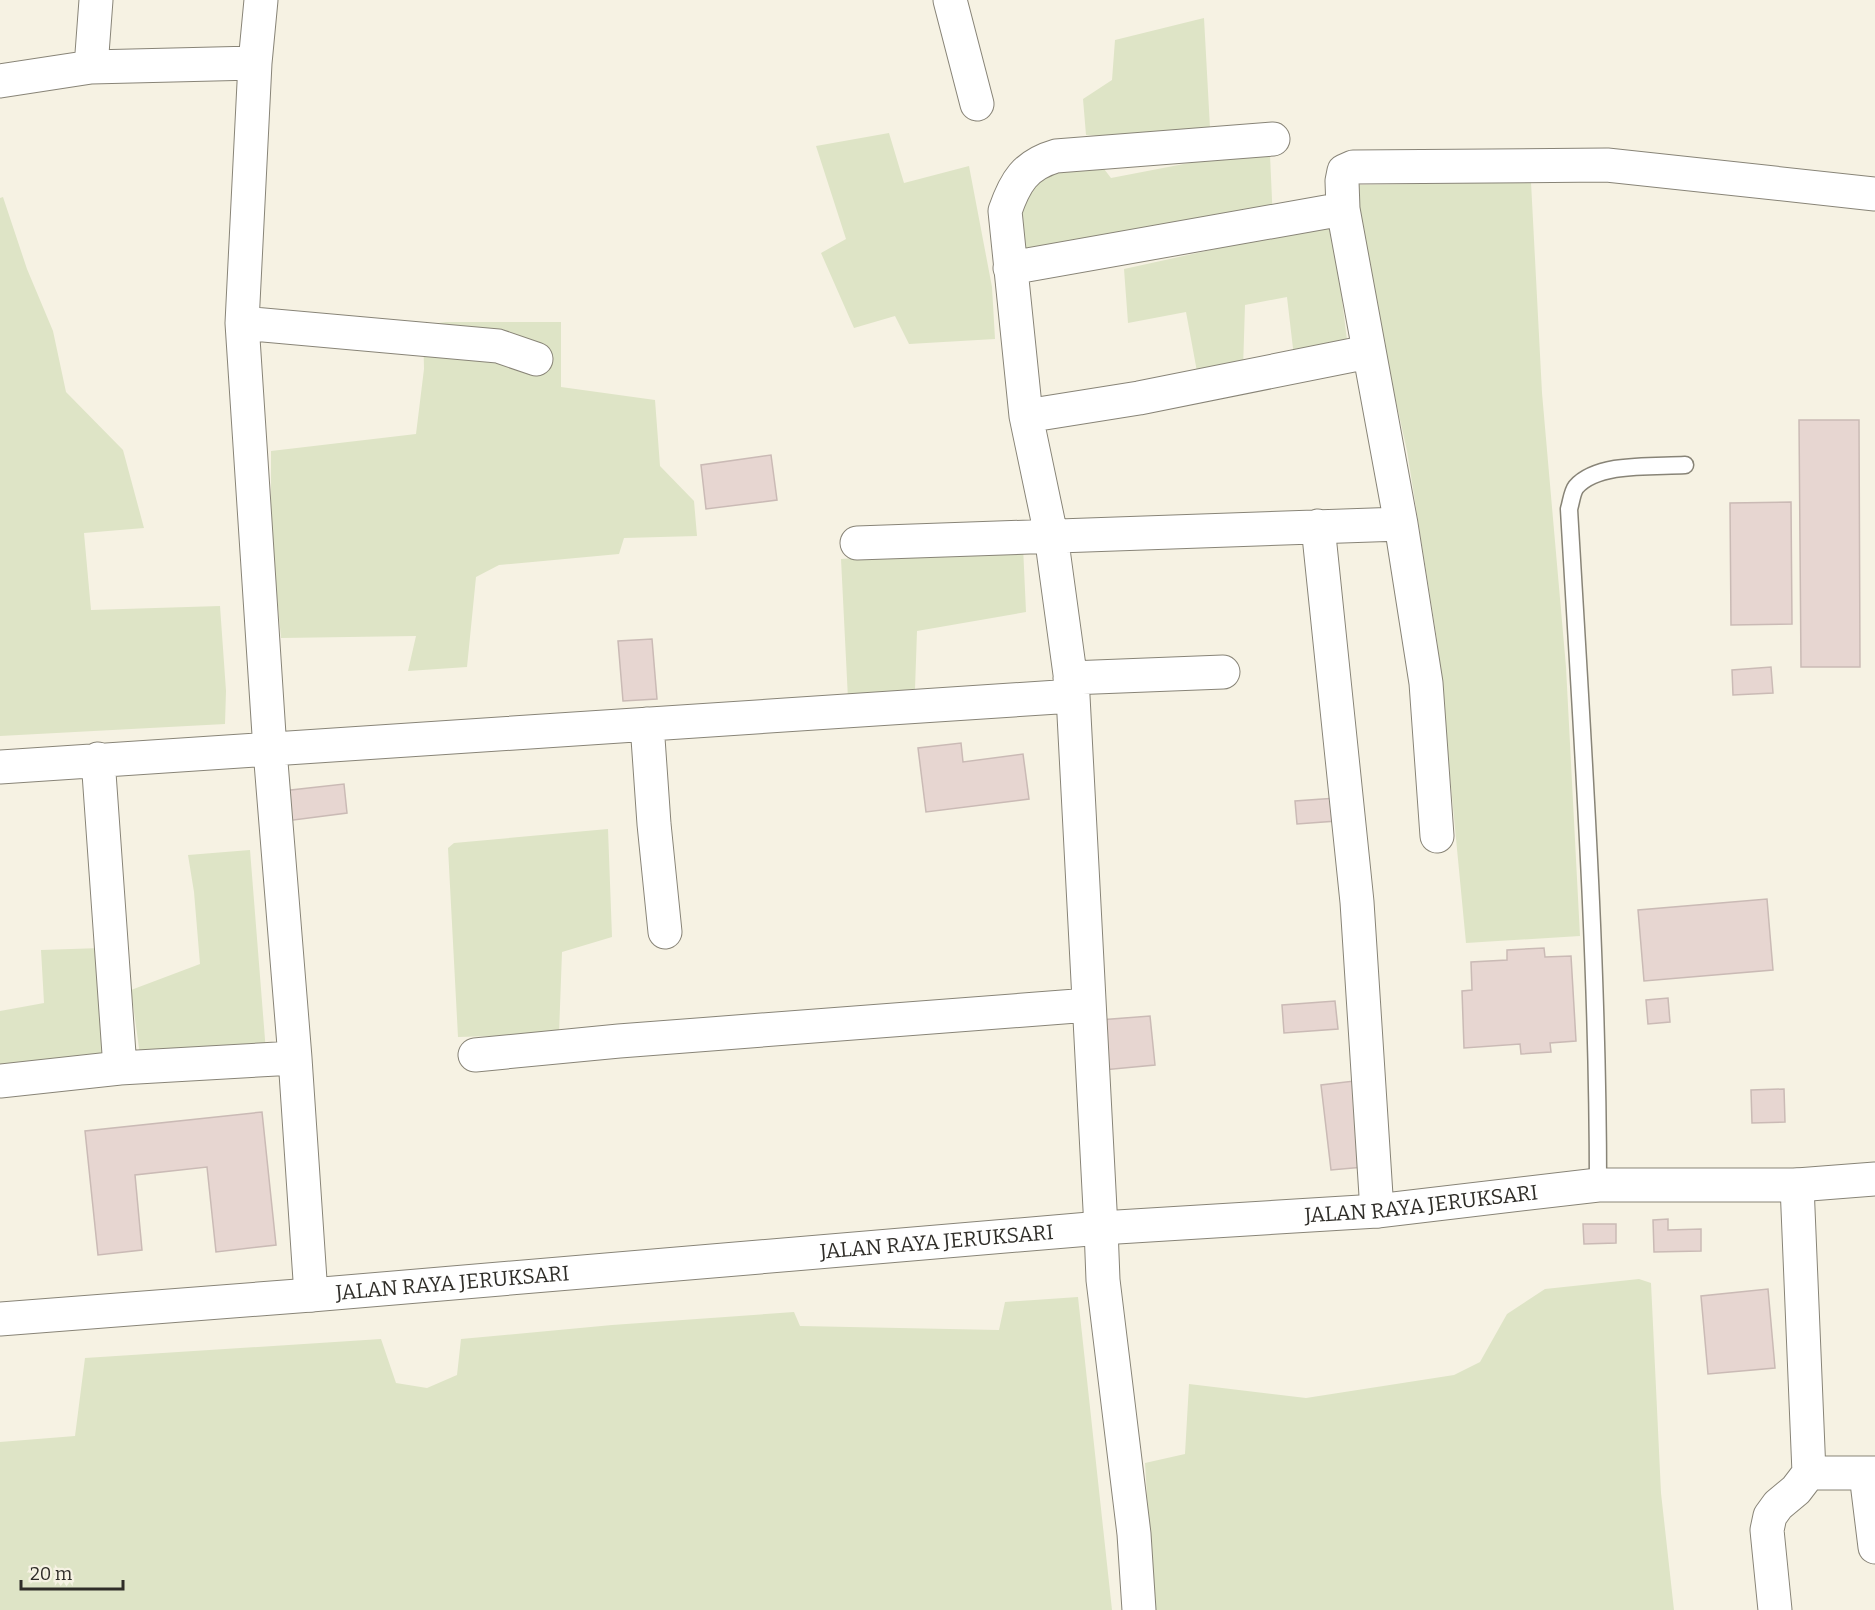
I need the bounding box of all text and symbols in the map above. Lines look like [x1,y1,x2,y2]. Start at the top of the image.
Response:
street label: JALAN RAYA JERUKSARI [1303,1179,1539,1228]
street label: JALAN RAYA JERUKSARI [818,1219,1055,1265]
street label: JALAN RAYA JERUKSARI [334,1260,570,1306]
scale bar [21,1553,123,1591]
text: 20 m [30,1563,72,1585]

